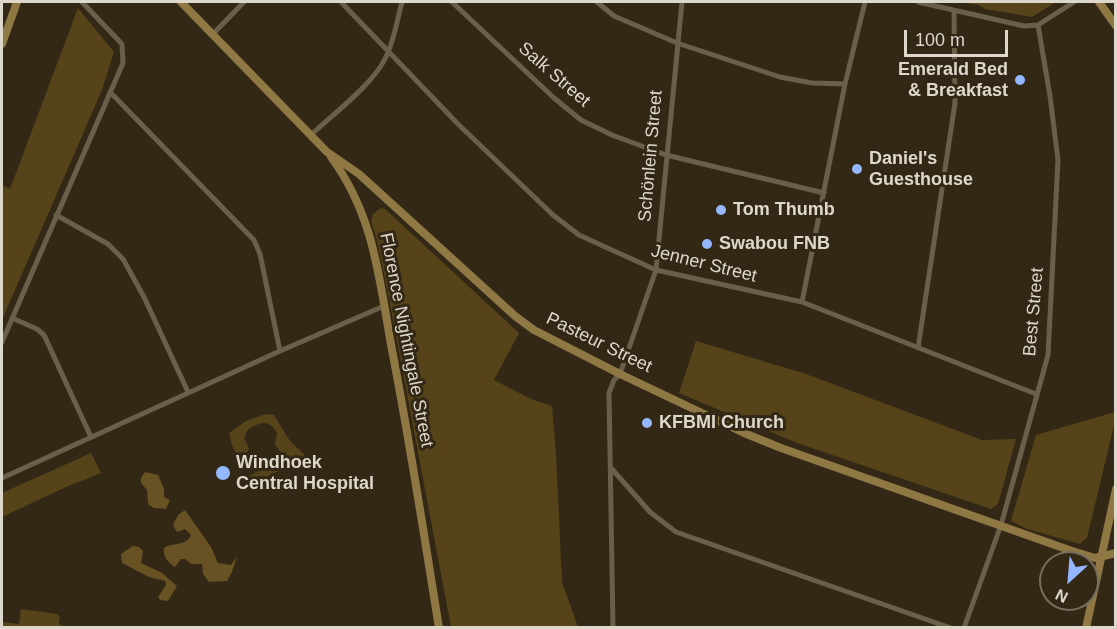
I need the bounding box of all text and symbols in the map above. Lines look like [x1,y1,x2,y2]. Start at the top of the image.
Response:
scale bar [907,18,1010,56]
text: 100 m [915,30,965,50]
street label: Salk Street [514,38,594,112]
place label: Emerald Bed & Breakfast [898,59,1008,101]
marker: Emerald Bed & Breakfast [1013,73,1027,87]
street label: Schönlein Street [634,89,668,223]
place label: Daniel's Guesthouse [869,148,973,190]
marker: Daniel's Guesthouse [850,162,864,176]
place label: Tom Thumb [733,199,835,221]
marker: Tom Thumb [714,203,728,217]
street label: Florence Nightingale Street [375,231,437,449]
place label: Swabou FNB [719,233,830,255]
marker: Swabou FNB [700,237,714,251]
street label: Jenner Street [649,240,759,288]
street label: Best Street [1019,267,1049,357]
street label: Pasteur Street [543,308,655,378]
place label: KFBMI Church [659,412,784,434]
marker: KFBMI Church [640,416,654,430]
place label: Windhoek Central Hospital [236,452,374,494]
marker: Windhoek Central Hospital [214,464,232,482]
north arrow [1039,551,1099,611]
text: N [1053,586,1071,606]

